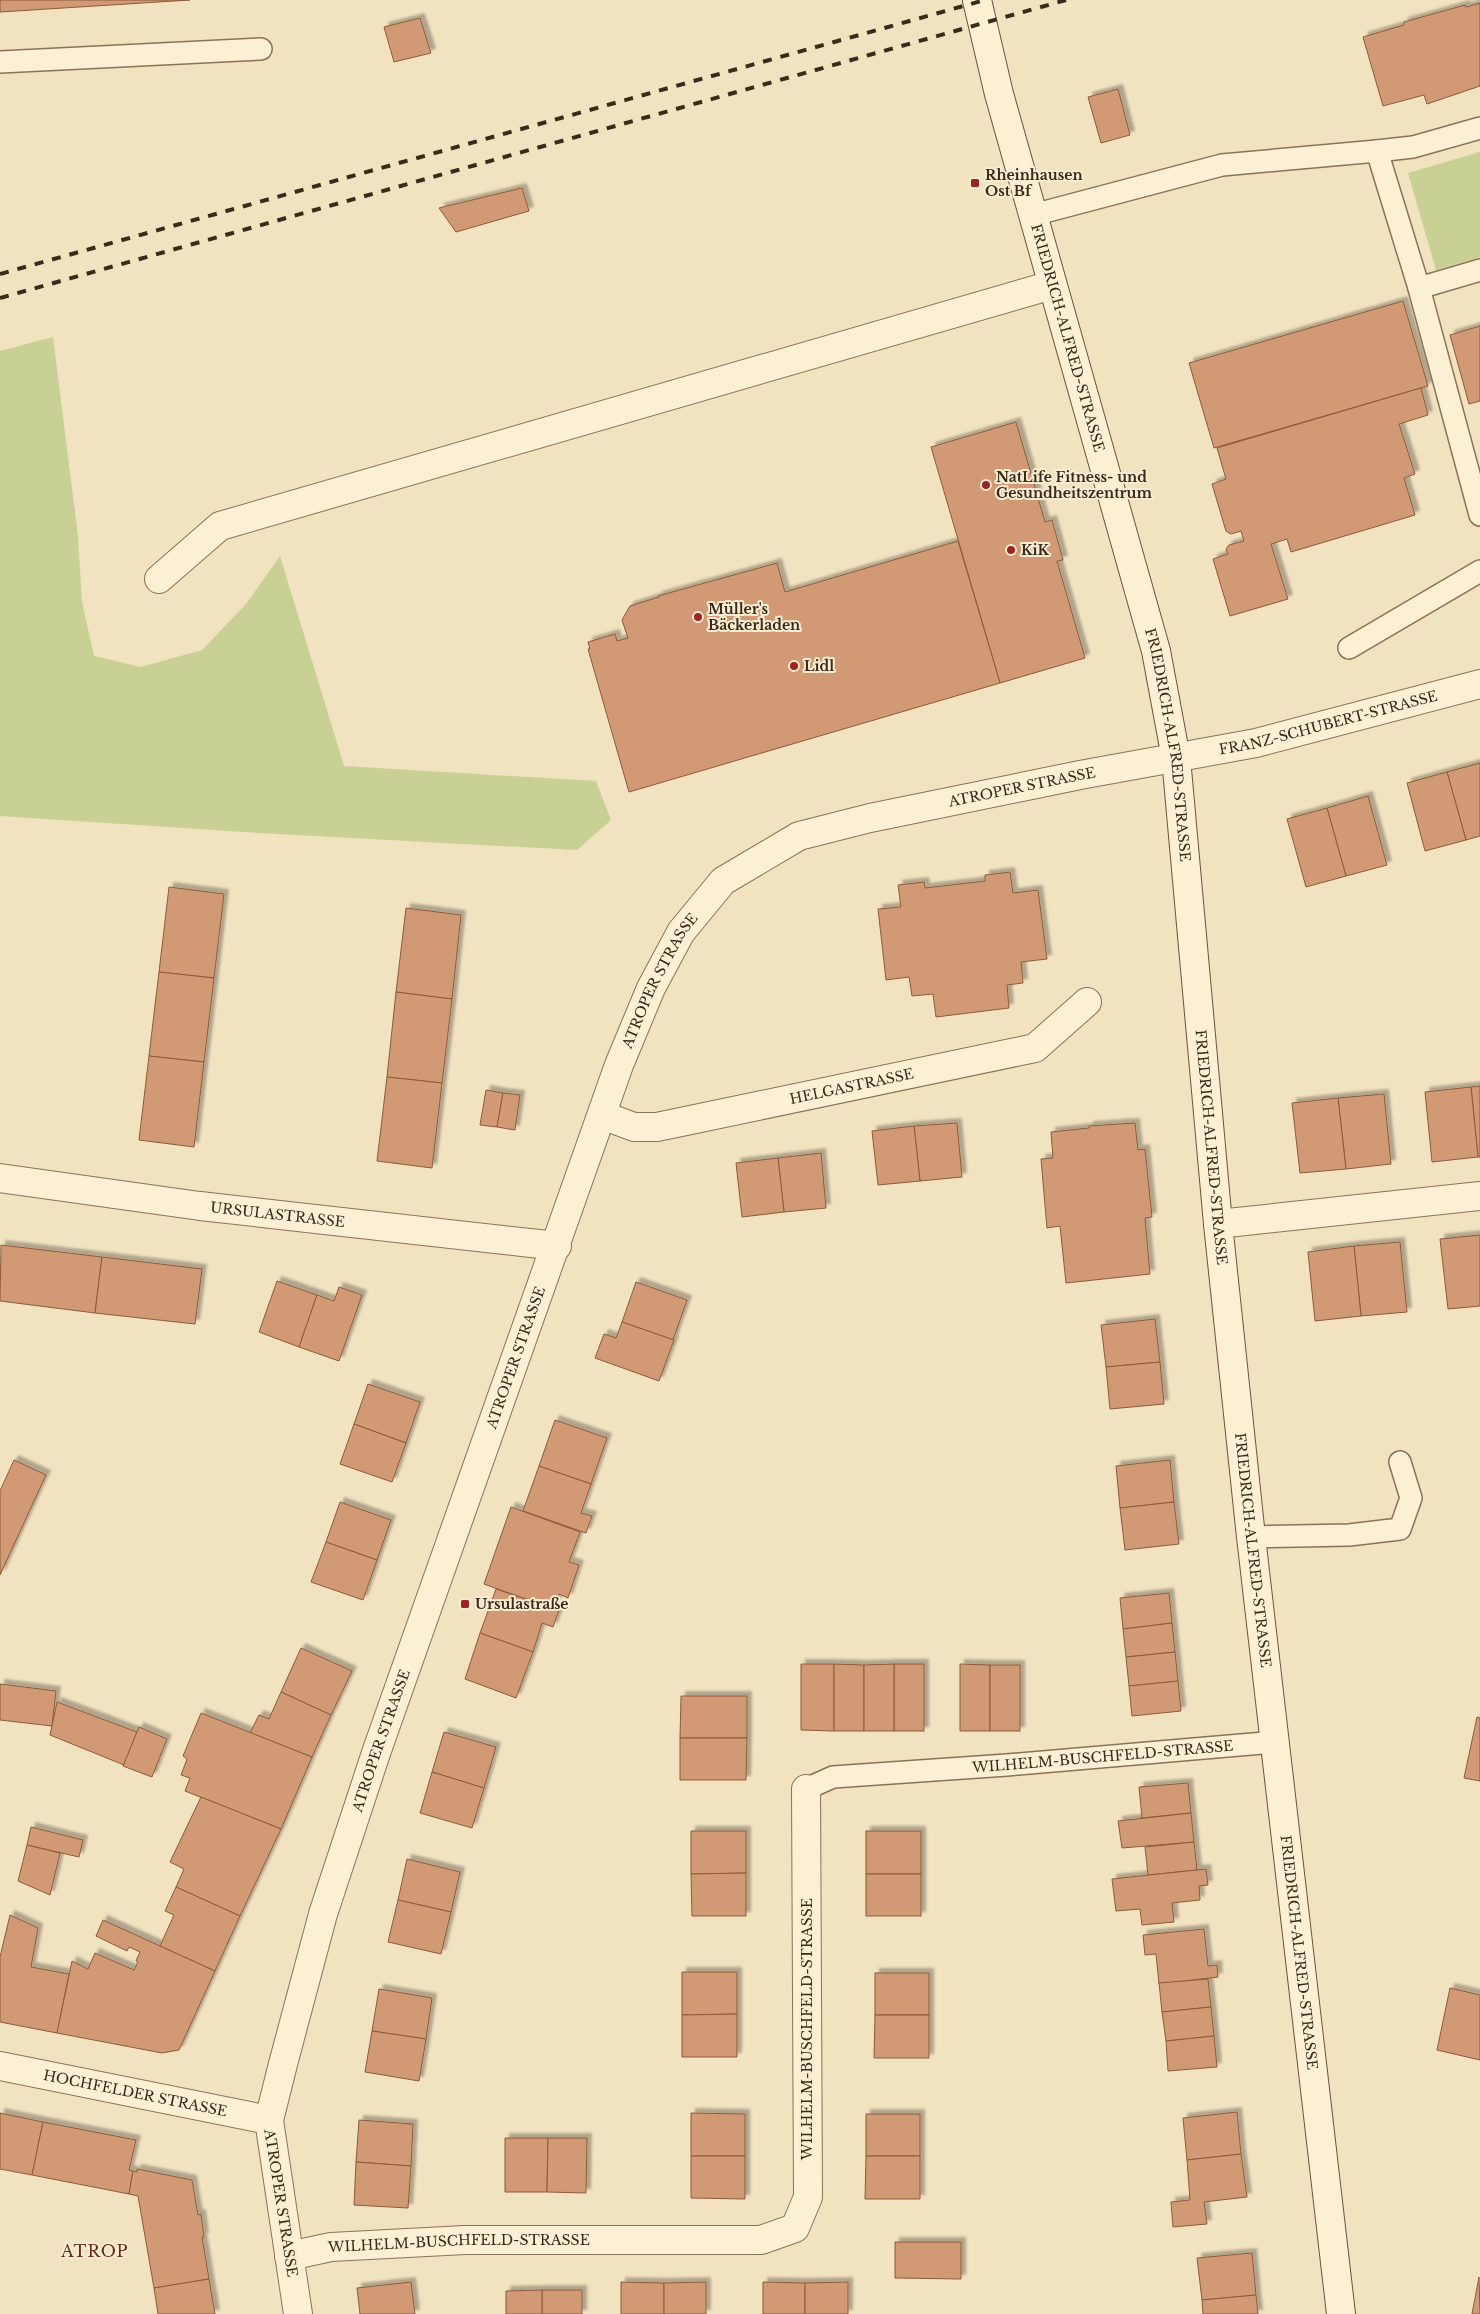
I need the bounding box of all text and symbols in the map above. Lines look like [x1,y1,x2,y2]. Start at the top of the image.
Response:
place label: Rheinhausen Ost Bf [985,166,1083,200]
marker: Rheinhausen Ost Bf [969,177,981,189]
street label: FRIEDRICH-ALFRED-STRASSE [1027,222,1108,454]
place label: NatLife Fitness- und Gesundheitszentrum [996,468,1152,502]
marker: NatLife Fitness- und Gesundheitszentrum [980,479,992,491]
place label: KiK [1021,541,1050,559]
marker: KiK [1005,544,1017,556]
place label: Müller's Bäckerladen [708,600,800,634]
marker: Müller's Bäckerladen [692,611,704,623]
street label: FRIEDRICH-ALFRED-STRASSE [1141,626,1194,862]
place label: Lidl [804,657,834,675]
marker: Lidl [788,660,800,672]
street label: FRANZ-SCHUBERT-STRASSE [1217,687,1439,759]
street label: ATROPER STRASSE [946,763,1097,811]
street label: ATROPER STRASSE [618,910,702,1052]
street label: FRIEDRICH-ALFRED-STRASSE [1192,1029,1231,1266]
street label: HELGASTRASSE [788,1065,915,1108]
street label: URSULASTRASSE [209,1198,346,1231]
street label: ATROPER STRASSE [482,1284,549,1432]
street label: FRIEDRICH-ALFRED-STRASSE [1231,1432,1275,1669]
place label: Ursulastraße [475,1595,568,1613]
marker: Ursulastraße [459,1598,471,1610]
street label: ATROPER STRASSE [348,1667,414,1815]
street label: WILHELM-BUSCHFELD-STRASSE [971,1737,1234,1776]
street label: FRIEDRICH-ALFRED-STRASSE [1277,1834,1322,2071]
street label: WILHELM-BUSCHFELD-STRASSE [798,1898,816,2161]
street label: HOCHFELDER STRASSE [42,2066,229,2120]
street label: ATROPER STRASSE [260,2127,302,2278]
street label: WILHELM-BUSCHFELD-STRASSE [327,2231,590,2256]
district label: ATROP [60,2241,129,2261]

